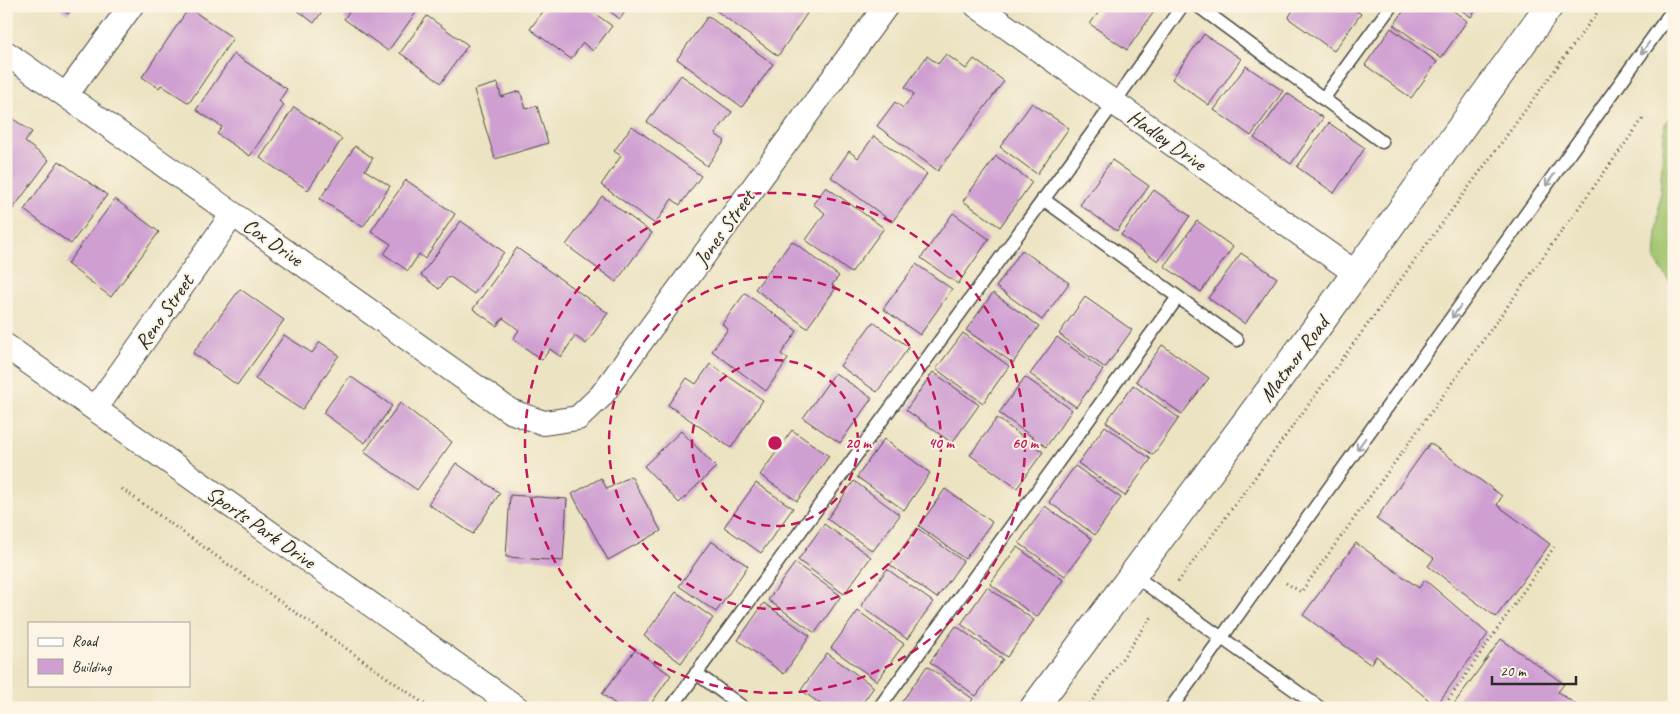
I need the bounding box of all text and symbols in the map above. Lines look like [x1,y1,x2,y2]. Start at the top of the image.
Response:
one-way arrow [1640,41,1650,55]
street label: Hadley Drive [1123,104,1213,178]
one-way arrow [1545,173,1556,186]
street label: Jones Street [687,183,761,272]
street label: Cox Drive [238,212,309,273]
street label: Reno Street [129,268,200,354]
one-way arrow [1451,305,1461,319]
street label: Matmor Road [1254,308,1337,407]
centre of rings [766,434,784,452]
text: 20 m [845,434,872,453]
text: 40 m [928,434,955,453]
text: 60 m [1012,434,1039,453]
one-way arrow [1356,437,1366,451]
street label: Sports Park Drive [201,480,322,575]
legend [28,622,190,686]
text: Road [72,632,99,651]
scale bar [1492,654,1576,686]
text: Building [72,658,112,677]
text: 20 m [1500,662,1527,681]

